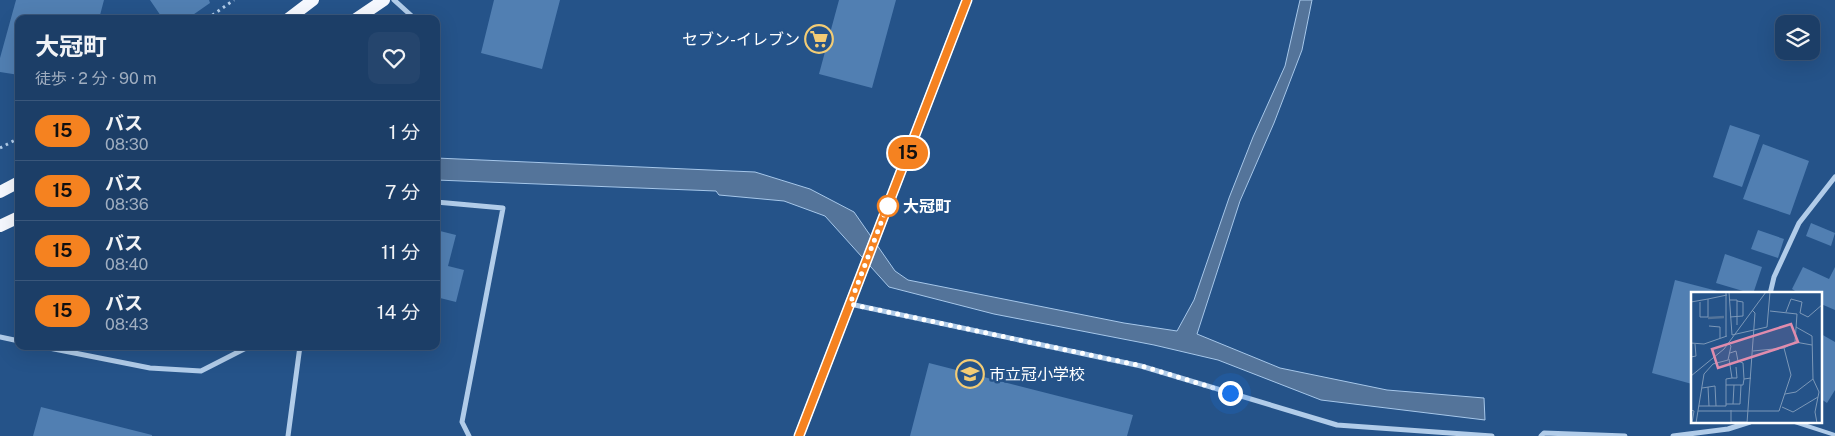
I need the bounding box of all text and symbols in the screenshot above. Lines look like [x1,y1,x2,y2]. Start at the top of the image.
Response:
map controls [1775,15,1820,60]
button: layers [1775,15,1820,60]
supermarket icon: セブン-イレブン [804,24,834,54]
place label: セブン-イレブン [682,30,800,49]
text: 大冠町 [35,32,107,60]
button: heart [368,32,420,84]
text: 徒歩 · 2 分 · 90 m [35,69,157,88]
text: バス [105,112,143,134]
text: 15 [53,120,72,141]
text: 1 分 [389,121,420,143]
text: 08:30 [105,135,148,154]
line badge: 15 [886,137,930,169]
text: 15 [898,142,918,163]
text: バス [105,172,143,194]
text: 15 [53,180,72,201]
text: 7 分 [385,181,420,203]
text: 08:36 [105,195,149,214]
marker: 大冠町 [877,195,899,217]
place label: 大冠町 [903,197,951,216]
text: バス [105,232,143,254]
text: 15 [53,240,72,261]
text: 11 分 [381,241,420,263]
text: 08:40 [105,255,148,274]
text: バス [105,292,143,314]
inset map [1691,292,1822,424]
text: 15 [53,300,72,321]
text: 14 分 [377,301,420,323]
text: 08:43 [105,315,149,334]
school or university icon: 市立冠小学校 [955,359,985,389]
place label: 市立冠小学校 [989,365,1085,384]
your location [1218,381,1243,406]

